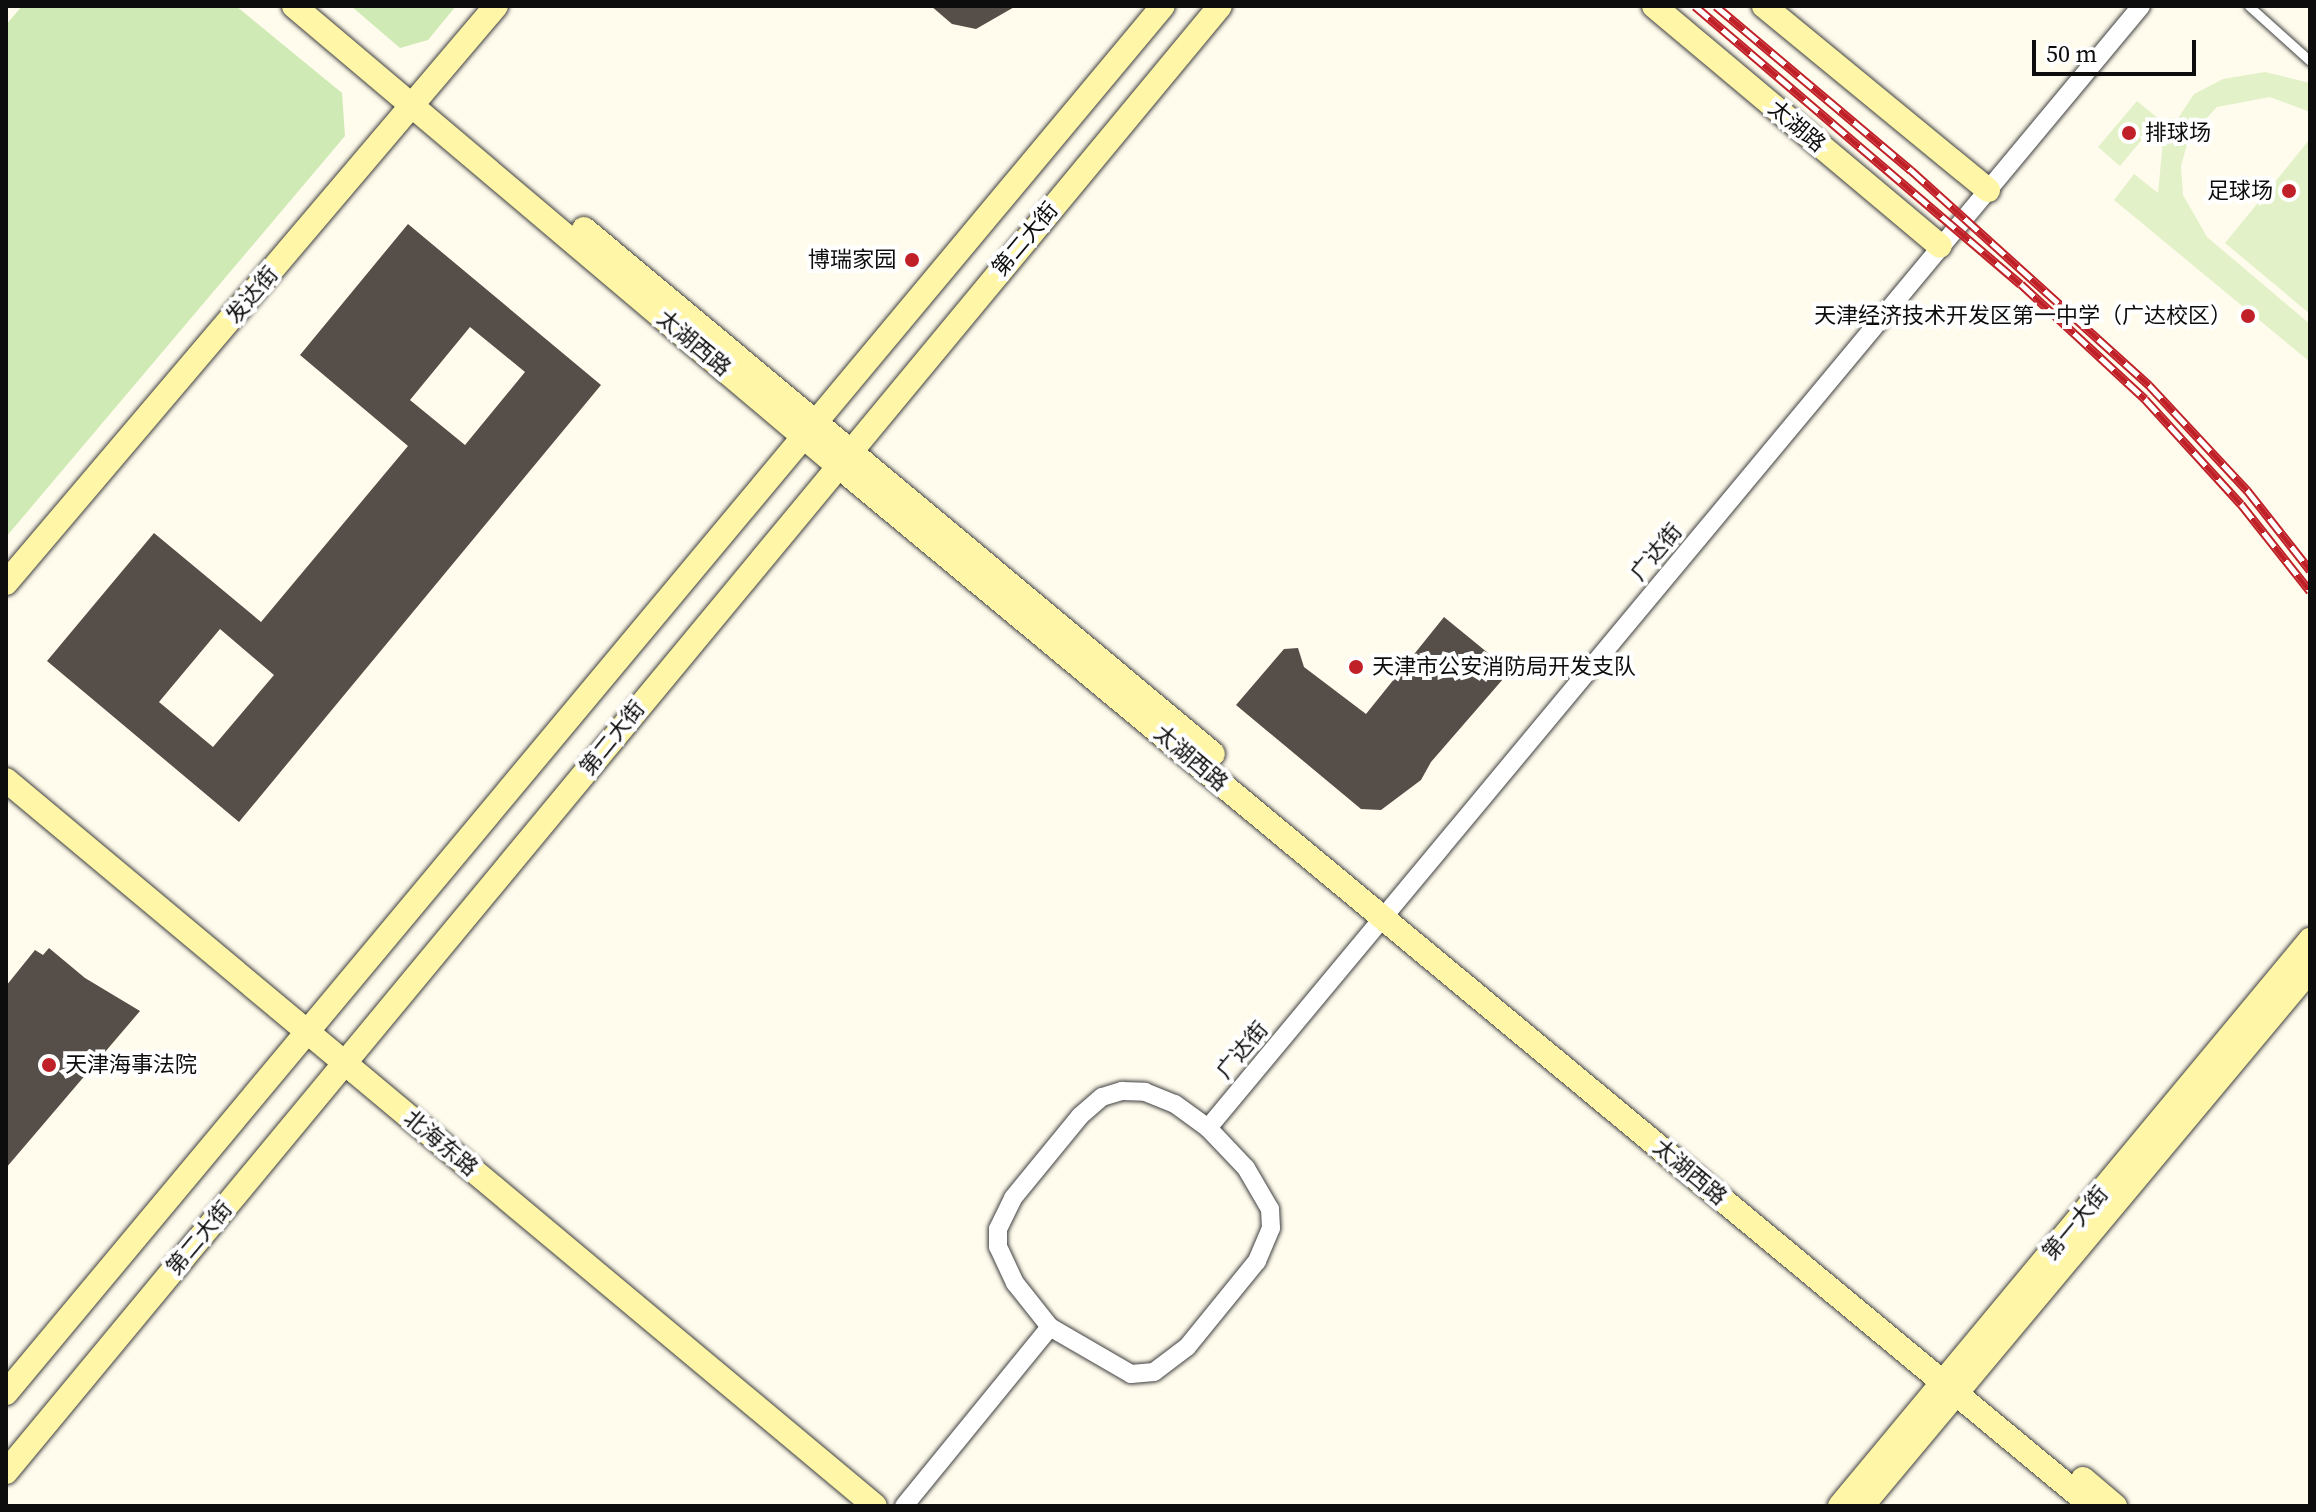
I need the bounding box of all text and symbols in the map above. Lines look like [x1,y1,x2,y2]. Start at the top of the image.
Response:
scale bar [2036,24,2200,74]
text: 50 m [2046,37,2097,70]
street label: 太湖路 [1763,95,1831,157]
place label: 排球场 [2145,120,2211,146]
marker: 排球场 [2120,124,2138,142]
place label: 足球场 [2207,178,2273,204]
marker: 足球场 [2280,182,2298,200]
street label: 第二大街 [987,197,1063,281]
place label: 博瑞家园 [808,247,896,273]
marker: 博瑞家园 [903,251,921,269]
street label: 发达街 [221,261,283,329]
place label: 天津经济技术开发区第一中学（广达校区） [1814,303,2232,329]
street label: 太湖西路 [652,305,736,381]
marker: 天津经济技术开发区第一中学（广达校区） [2239,307,2257,325]
street label: 广达街 [1625,518,1687,586]
place label: 天津市公安消防局开发支队 [1372,654,1636,680]
marker: 天津市公安消防局开发支队 [1347,658,1365,676]
street label: 第二大街 [574,695,650,781]
street label: 太湖西路 [1149,720,1233,796]
street label: 广达街 [1211,1016,1273,1084]
place label: 天津海事法院 [65,1052,197,1078]
marker: 天津海事法院 [40,1056,58,1074]
street label: 北海东路 [399,1105,483,1181]
street label: 太湖西路 [1648,1134,1732,1210]
street label: 第一大街 [2037,1181,2113,1265]
street label: 第二大街 [161,1196,237,1280]

